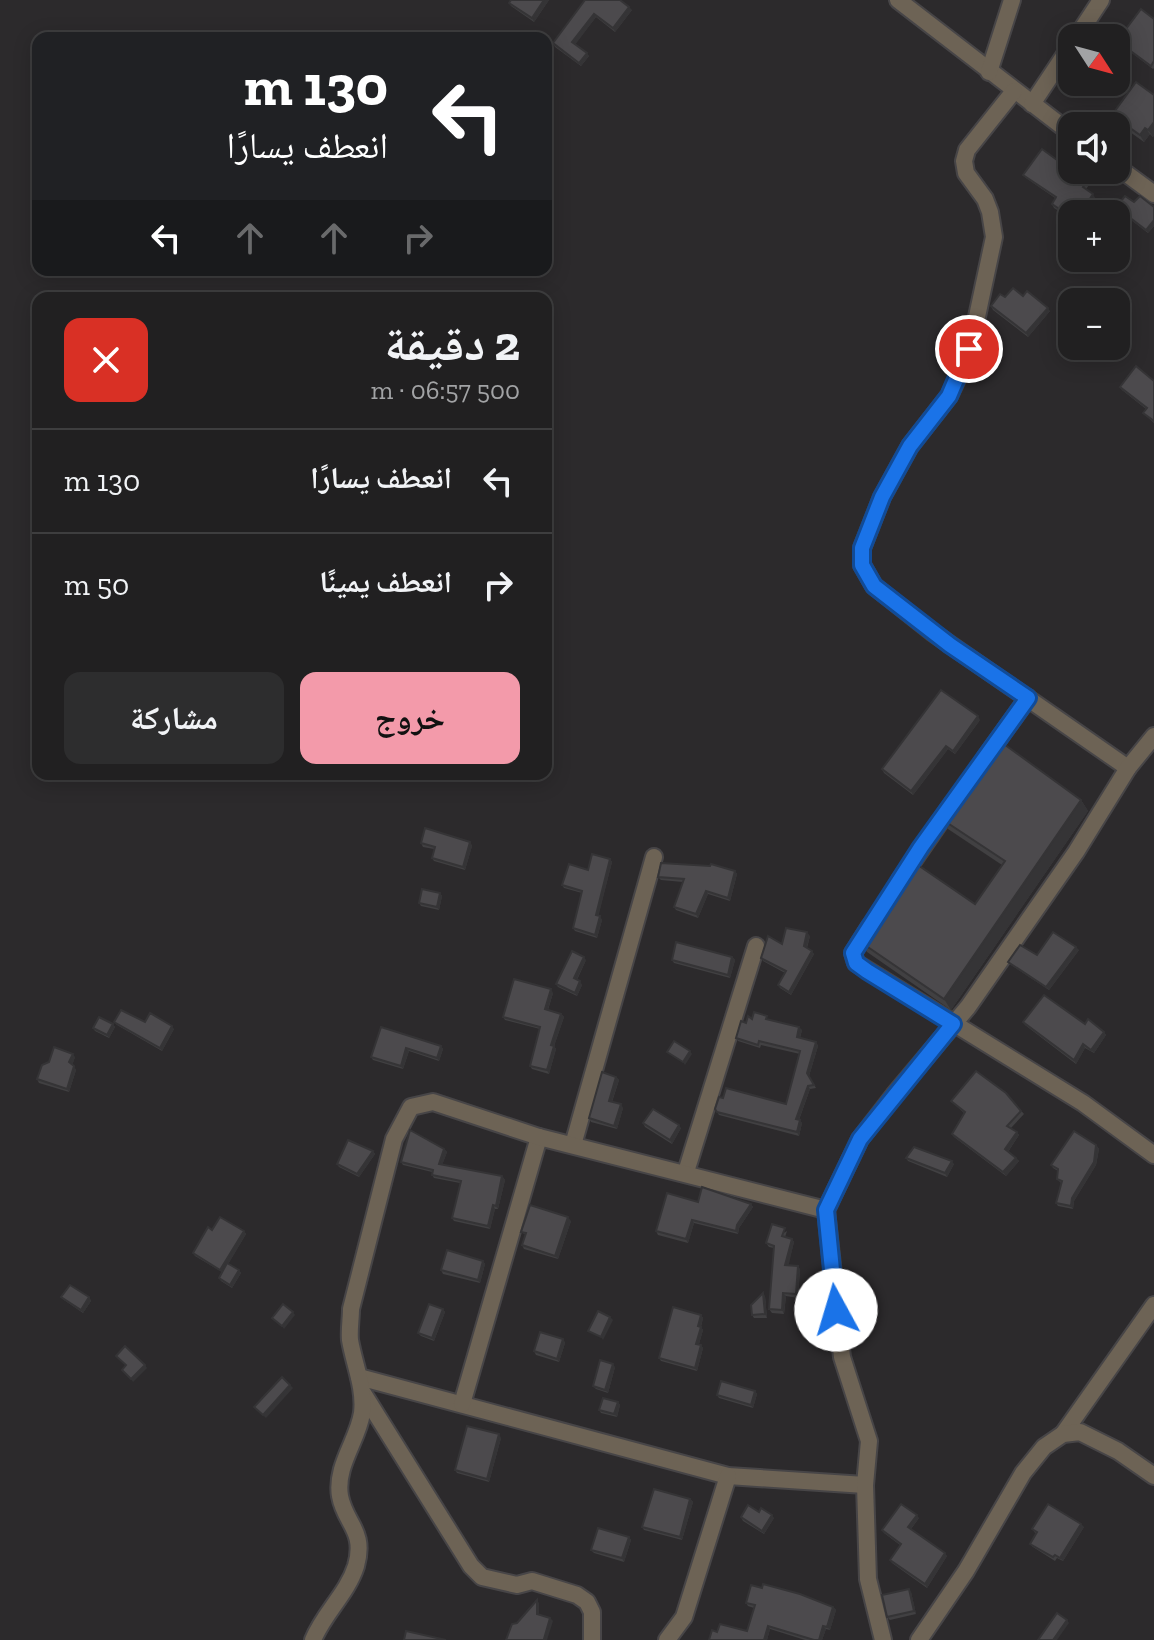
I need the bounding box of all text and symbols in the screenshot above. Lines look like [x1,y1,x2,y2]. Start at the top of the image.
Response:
north arrow [1058,24,1130,96]
map controls [1058,24,1130,360]
text: 130 m [244,52,388,119]
icon: left [416,64,520,168]
button: sound [1058,112,1130,184]
text: انعطف يسارًا [227,124,388,167]
button: + [1058,200,1130,272]
icon: left [144,216,188,260]
icon: ahead [228,216,272,260]
icon: ahead [312,216,356,260]
icon: right [396,216,440,260]
button: − [1058,288,1130,360]
text: 2 دقيقة [384,315,520,372]
pin [935,315,1003,383]
button: close [64,318,148,402]
icon: arrive [947,327,991,371]
text: 500 m · 06:57 [371,374,520,406]
icon: left [476,459,520,503]
text: انعطف يسارًا [310,460,452,496]
text: 130 m [64,463,140,499]
icon: right [476,563,520,607]
text: انعطف يمينًا [319,564,452,600]
text: 50 m [64,567,129,603]
button: مشاركة [64,672,284,764]
button: خروج [300,672,520,764]
position arrow [794,1268,878,1352]

